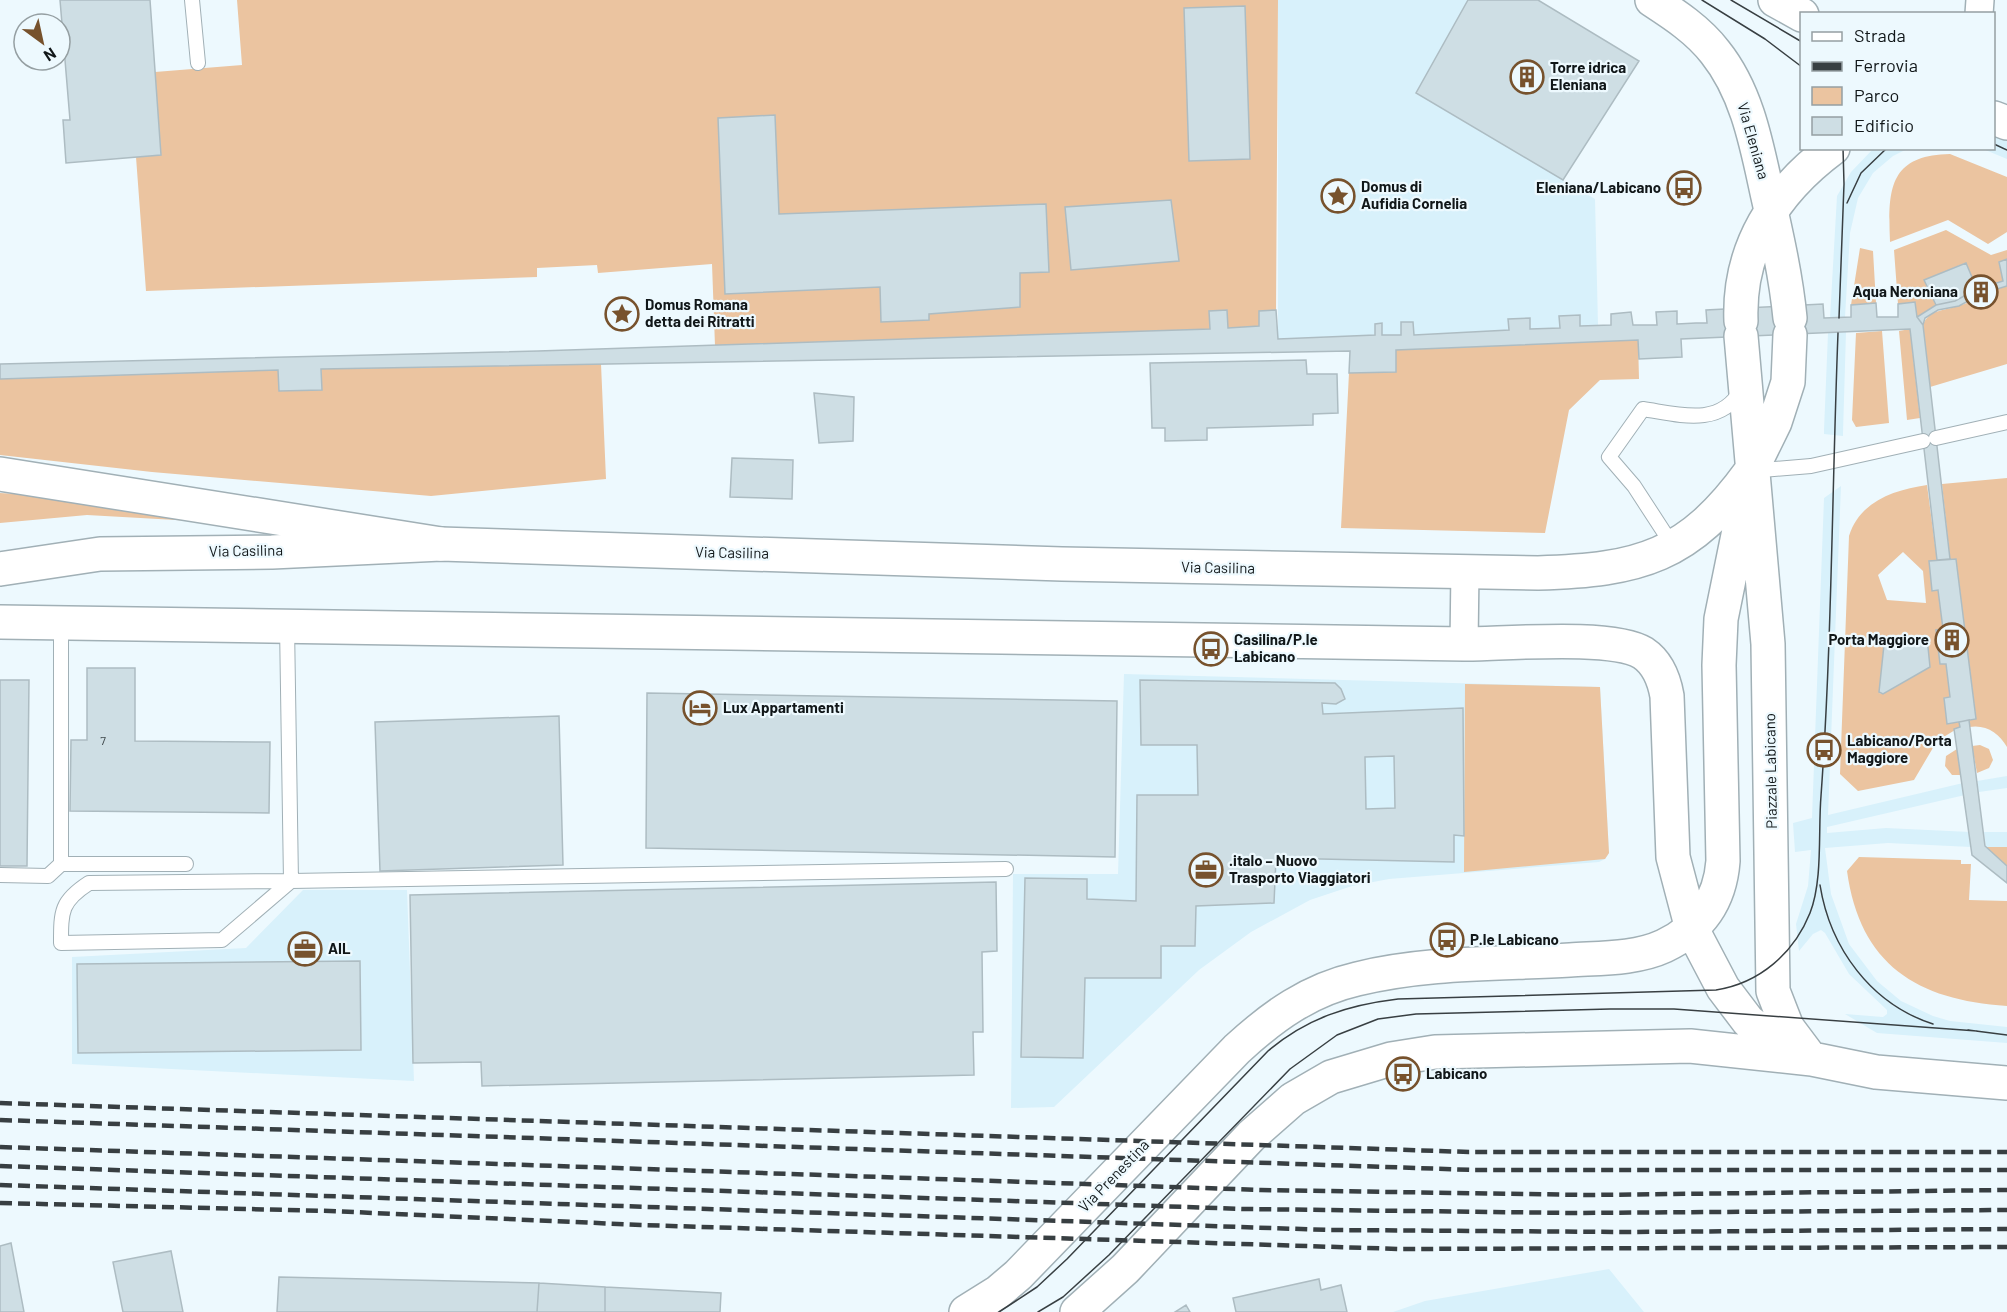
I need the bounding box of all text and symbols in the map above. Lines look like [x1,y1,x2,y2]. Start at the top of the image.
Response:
north arrow [12,12,72,72]
legend [1800,12,1995,150]
text: Strada [1854,24,1906,46]
text: N [41,44,60,66]
text: Ferrovia [1854,54,1918,76]
place label: Torre idrica Eleniana [1550,58,1626,93]
building icon: Torre idrica Eleniana [1509,59,1545,95]
text: Parco [1854,84,1899,106]
street label: Via Eleniana [1734,100,1774,181]
text: Edificio [1854,114,1914,136]
bus stop icon: Eleniana/Labicano [1666,170,1702,206]
place label: Domus di Aufidia Cornelia [1361,177,1467,212]
place icon: Domus di Aufidia Cornelia [1320,178,1356,214]
place label: Eleniana/Labicano [1536,178,1661,196]
building icon: Aqua Neroniana [1963,274,1999,310]
place label: Aqua Neroniana [1852,282,1958,300]
place label: Domus Romana detta dei Ritratti [645,295,755,330]
place icon: Domus Romana detta dei Ritratti [604,296,640,332]
street label: Via Casilina [209,540,283,560]
street label: Via Casilina [695,542,769,562]
street label: Via Casilina [1181,557,1255,577]
building icon: Porta Maggiore [1934,622,1970,658]
place label: Casilina/P.le Labicano [1234,630,1318,665]
place label: Porta Maggiore [1828,630,1929,648]
bus stop icon: Casilina/P.le Labicano [1193,631,1229,667]
hotel icon: Lux Appartamenti [682,690,718,726]
place label: Lux Appartamenti [723,698,844,716]
street label: Piazzale Labicano [1760,713,1780,829]
place label: Labicano/Porta Maggiore [1847,731,1952,766]
bus stop icon: Labicano/Porta Maggiore [1806,732,1842,768]
house number: 7 [100,733,106,747]
place label: .italo – Nuovo Trasporto Viaggiatori [1229,851,1371,886]
office icon: .italo – Nuovo Trasporto Viaggiatori [1188,852,1224,888]
bus stop icon: P.le Labicano [1429,922,1465,958]
place label: P.le Labicano [1470,930,1559,948]
office icon: AIL [287,931,323,967]
place label: AIL [328,939,351,957]
bus stop icon: Labicano [1385,1056,1421,1092]
place label: Labicano [1426,1064,1487,1082]
street label: Via Prenestina [1074,1135,1152,1215]

